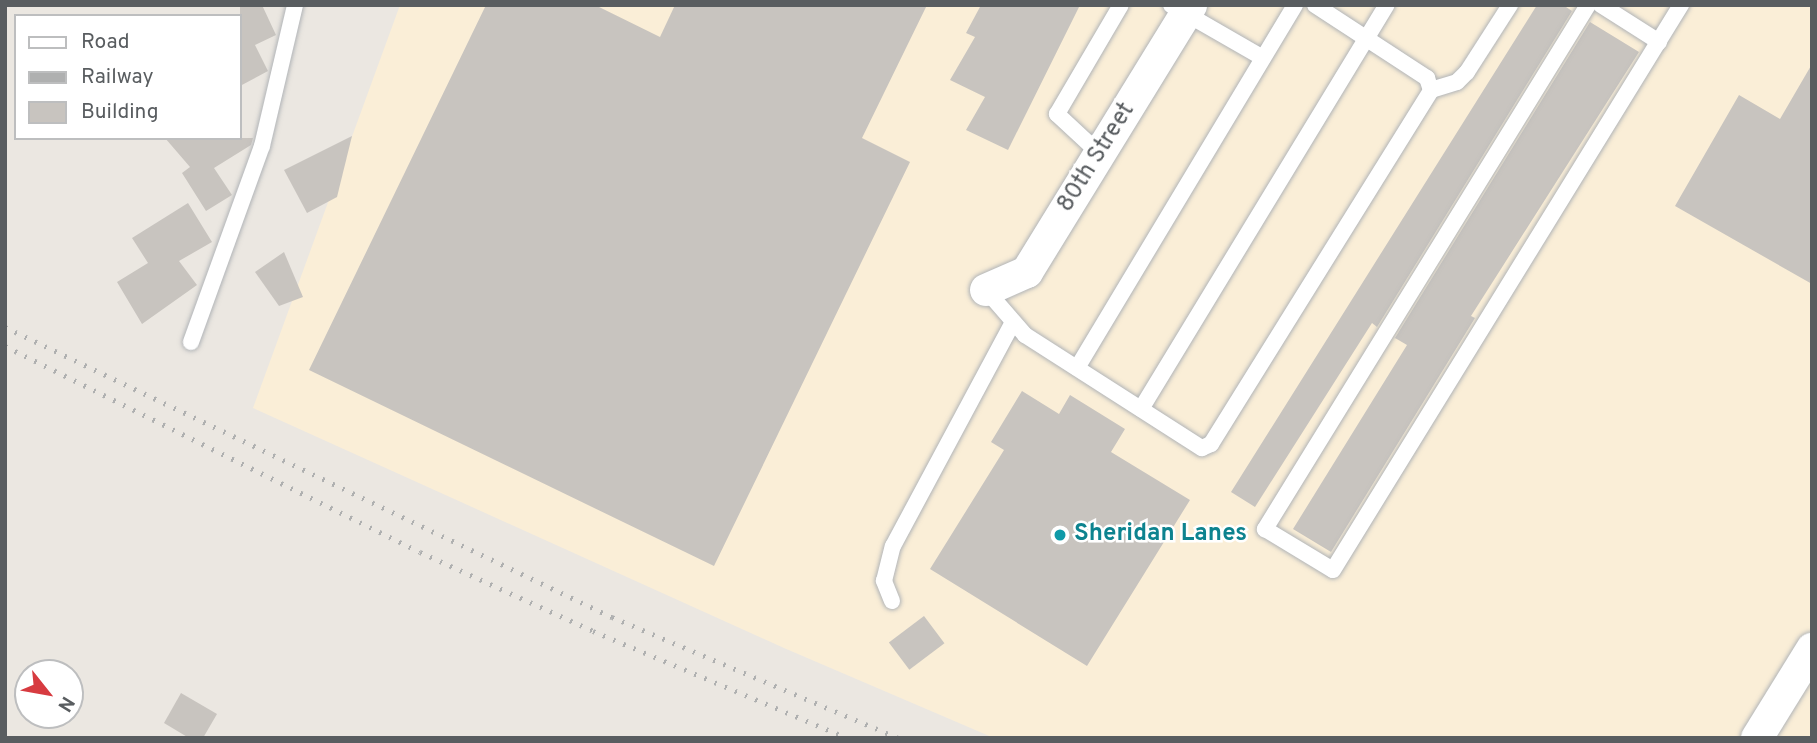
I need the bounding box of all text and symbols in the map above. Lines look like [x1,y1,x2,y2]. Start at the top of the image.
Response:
legend [14,14,242,140]
text: Road [81,29,130,56]
text: Railway [81,64,154,91]
street label: 80th Street [1052,98,1142,218]
text: Building [81,99,159,126]
place label: Sheridan Lanes [1074,521,1247,549]
marker: Sheridan Lanes [1052,527,1068,543]
north arrow [14,659,84,729]
text: N [51,692,79,716]

